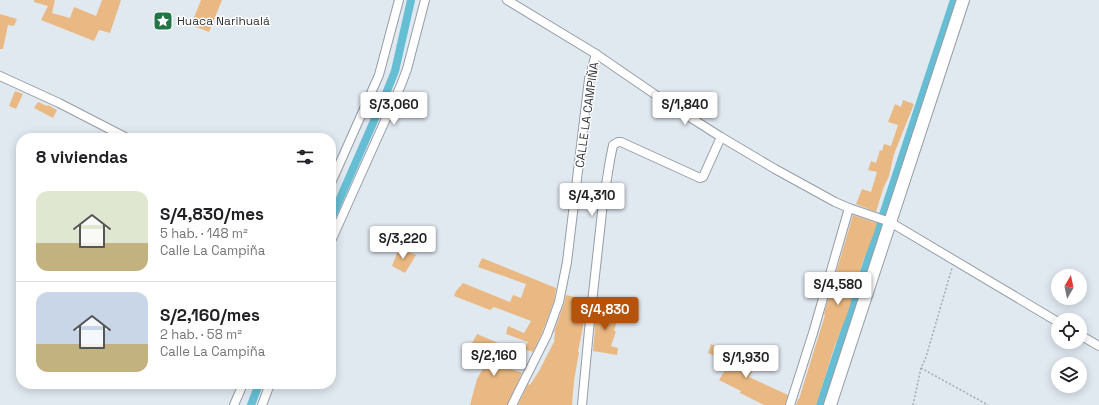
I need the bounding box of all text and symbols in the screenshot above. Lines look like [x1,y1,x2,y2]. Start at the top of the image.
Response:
place icon: Huaca Narihualá [152,10,174,32]
place label: Huaca Narihualá [177,13,270,29]
street label: CALLE LA CAMPIÑA [572,61,602,169]
pin: S/3,060 [357,92,431,126]
pin: S/1,840 [648,92,722,126]
text: S/3,060 [369,96,419,113]
text: S/1,840 [661,96,709,113]
text: 8 viviendas [36,146,128,168]
icon: filters [294,146,316,168]
pin: S/4,310 [555,183,629,217]
text: S/4,310 [569,187,615,204]
text: S/4,830/mes [160,203,264,225]
icon: home [68,207,116,255]
text: 5 hab. · 148 m² [160,225,248,242]
pin: S/3,220 [366,226,440,260]
text: S/3,220 [379,230,427,247]
text: Calle La Campiña [160,242,265,259]
north arrow [1051,269,1087,305]
map controls [1051,269,1087,393]
pin: S/4,580 [801,272,875,306]
text: S/4,580 [814,276,862,293]
pin: S/4,830 [568,297,642,331]
text: S/4,830 [580,301,630,318]
text: S/2,160/mes [160,304,260,326]
icon: home [68,308,116,356]
button: locate [1051,313,1087,349]
text: 2 hab. · 58 m² [160,326,242,343]
text: Calle La Campiña [160,343,265,360]
pin: S/2,160 [457,343,531,377]
pin: S/1,930 [709,345,783,379]
text: S/2,160 [471,347,517,364]
text: S/1,930 [723,349,769,366]
button: layers [1051,357,1087,393]

